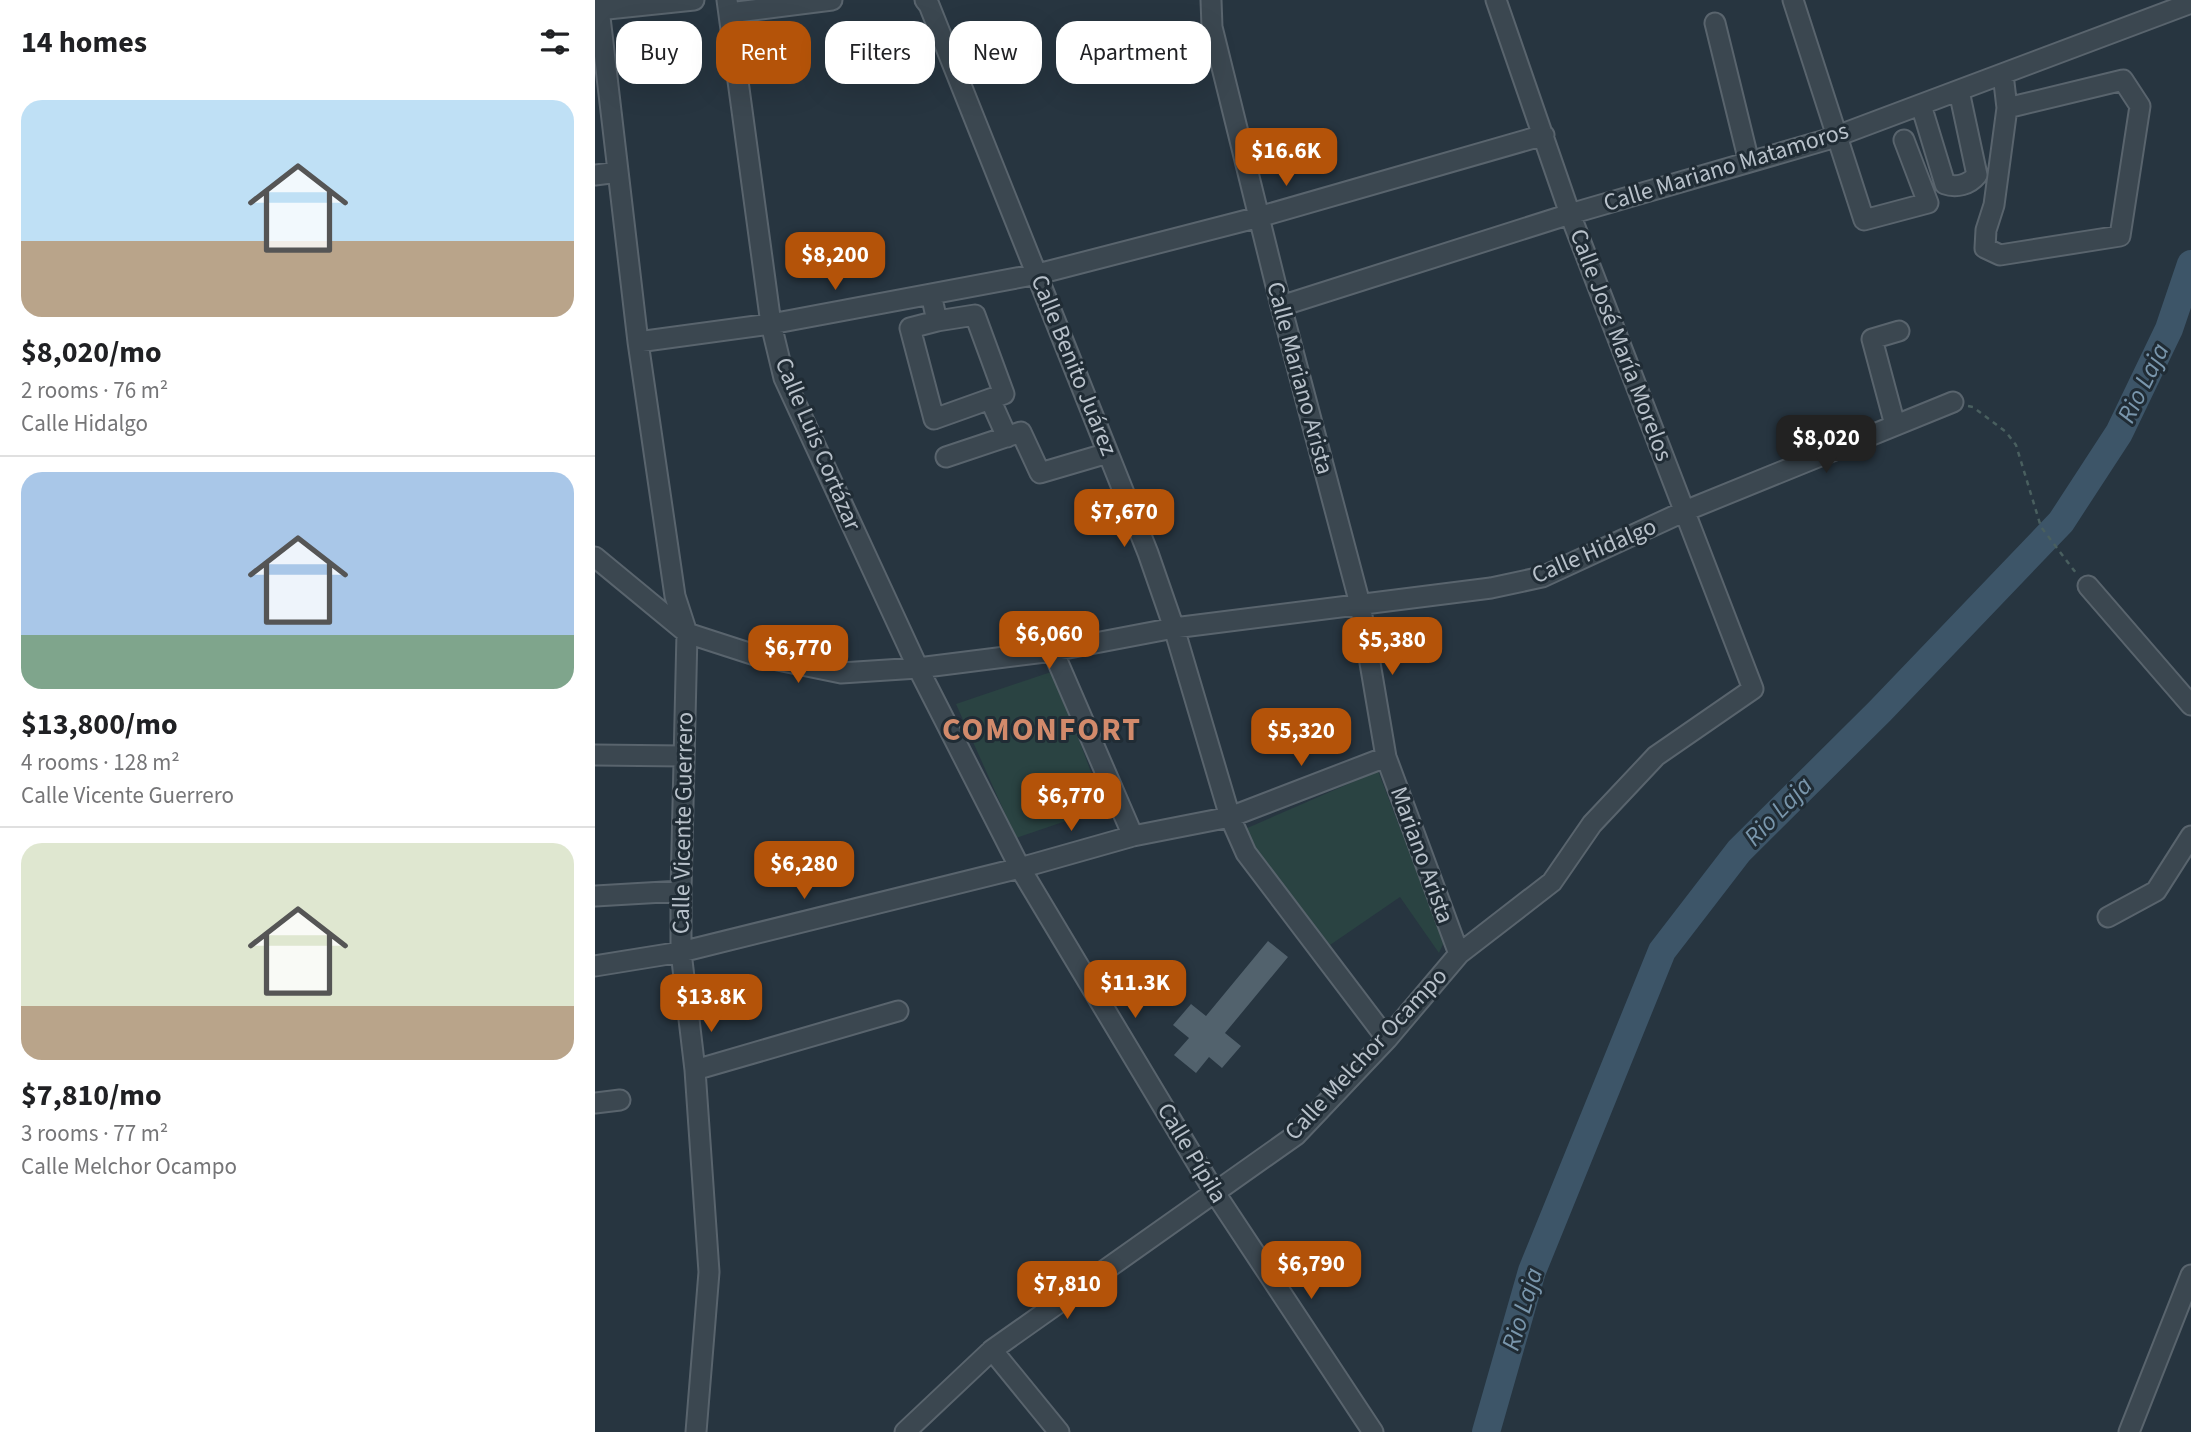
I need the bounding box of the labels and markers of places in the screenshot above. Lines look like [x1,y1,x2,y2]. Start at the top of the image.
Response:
pin: $16.6K [1229,128,1343,188]
pin: $8,200 [778,232,892,292]
pin: $8,020 [1769,416,1883,475]
pin: $7,670 [1067,490,1181,549]
pin: $6,060 [992,612,1106,671]
pin: $5,380 [1335,618,1449,677]
pin: $6,770 [741,626,855,685]
pin: $5,320 [1244,708,1358,768]
pin: $6,770 [1014,774,1128,833]
pin: $6,280 [747,842,861,901]
pin: $11.3K [1078,960,1192,1020]
pin: $13.8K [654,974,768,1034]
pin: $6,790 [1254,1242,1368,1301]
pin: $7,810 [1010,1262,1124,1321]

